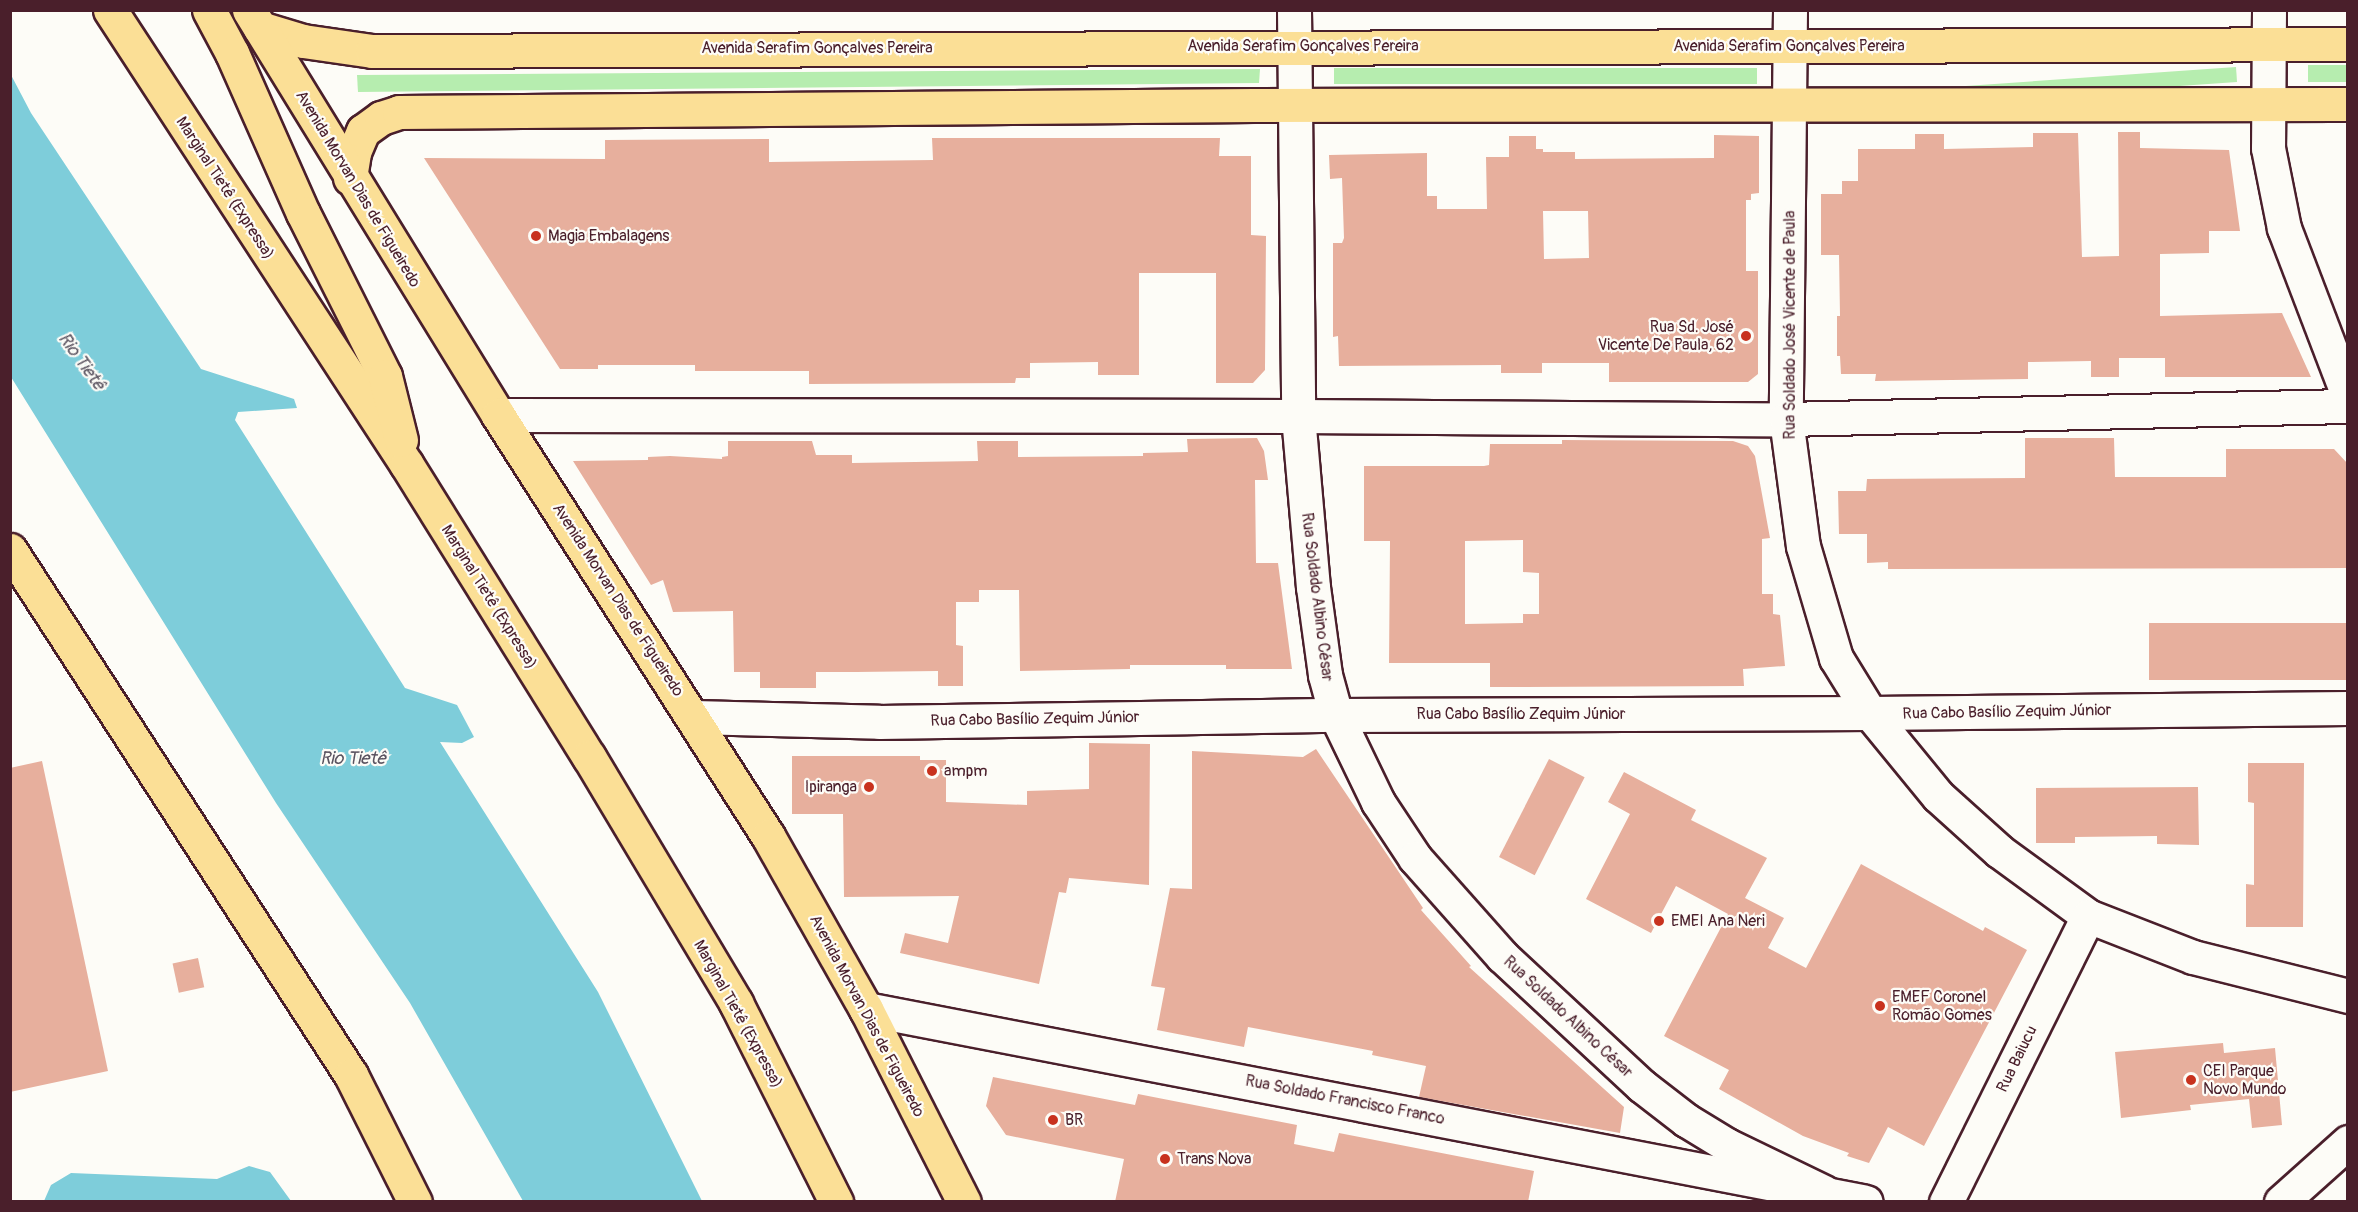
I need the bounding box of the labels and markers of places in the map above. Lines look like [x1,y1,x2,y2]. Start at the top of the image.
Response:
place label: Magia Embalagens [548,226,669,246]
marker: Magia Embalagens [529,229,543,243]
place label: Rua Sd. José Vicente De Paula, 62 [1598,317,1734,355]
marker: Rua Sd. José Vicente De Paula, 62 [1739,329,1753,343]
place label: ampm [944,761,987,781]
marker: ampm [925,764,939,778]
place label: Ipiranga [805,777,857,797]
marker: Ipiranga [862,780,876,794]
place label: EMEI Ana Neri [1671,911,1765,931]
marker: EMEI Ana Neri [1652,914,1666,928]
place label: EMEF Coronel Romão Gomes [1892,987,1992,1025]
marker: EMEF Coronel Romão Gomes [1873,999,1887,1013]
place label: CEI Parque Novo Mundo [2203,1061,2286,1099]
marker: CEI Parque Novo Mundo [2184,1073,2198,1087]
place label: BR [1065,1110,1083,1130]
marker: BR [1046,1113,1060,1127]
place label: Trans Nova [1177,1149,1251,1169]
marker: Trans Nova [1158,1152,1172,1166]

